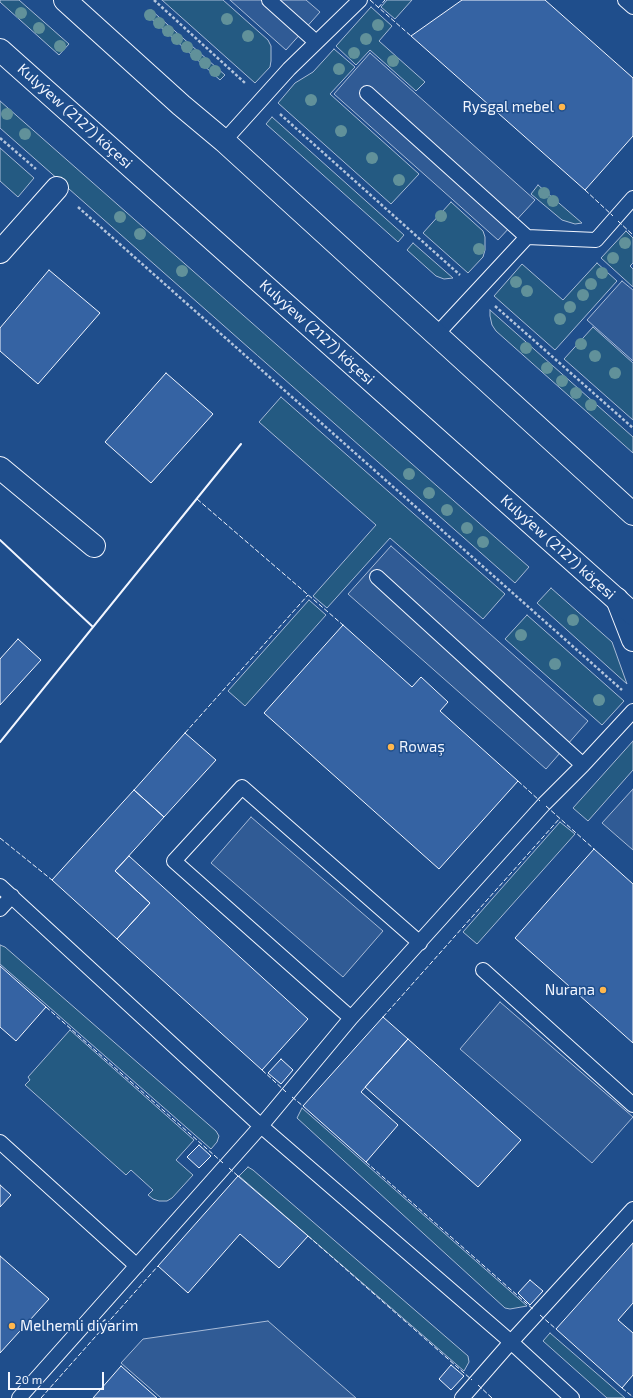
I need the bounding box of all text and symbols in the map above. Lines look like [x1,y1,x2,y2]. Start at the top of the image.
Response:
street label: Kulyýew (2127) köçesi [14,60,136,172]
place label: Rysgal mebel [463,98,554,116]
marker: Rysgal mebel [557,102,567,112]
street label: Kulyýew (2127) köçesi [256,276,378,388]
street label: Kulyýew (2127) köçesi [497,491,619,603]
place label: Rowaş [399,738,445,756]
marker: Rowaş [386,742,396,752]
place label: Nurana [545,981,595,999]
marker: Nurana [598,985,608,995]
place label: Melhemli diýarim [20,1317,138,1335]
marker: Melhemli diýarim [7,1321,17,1331]
scale bar [10,1364,106,1390]
text: 20 m [15,1372,42,1386]

